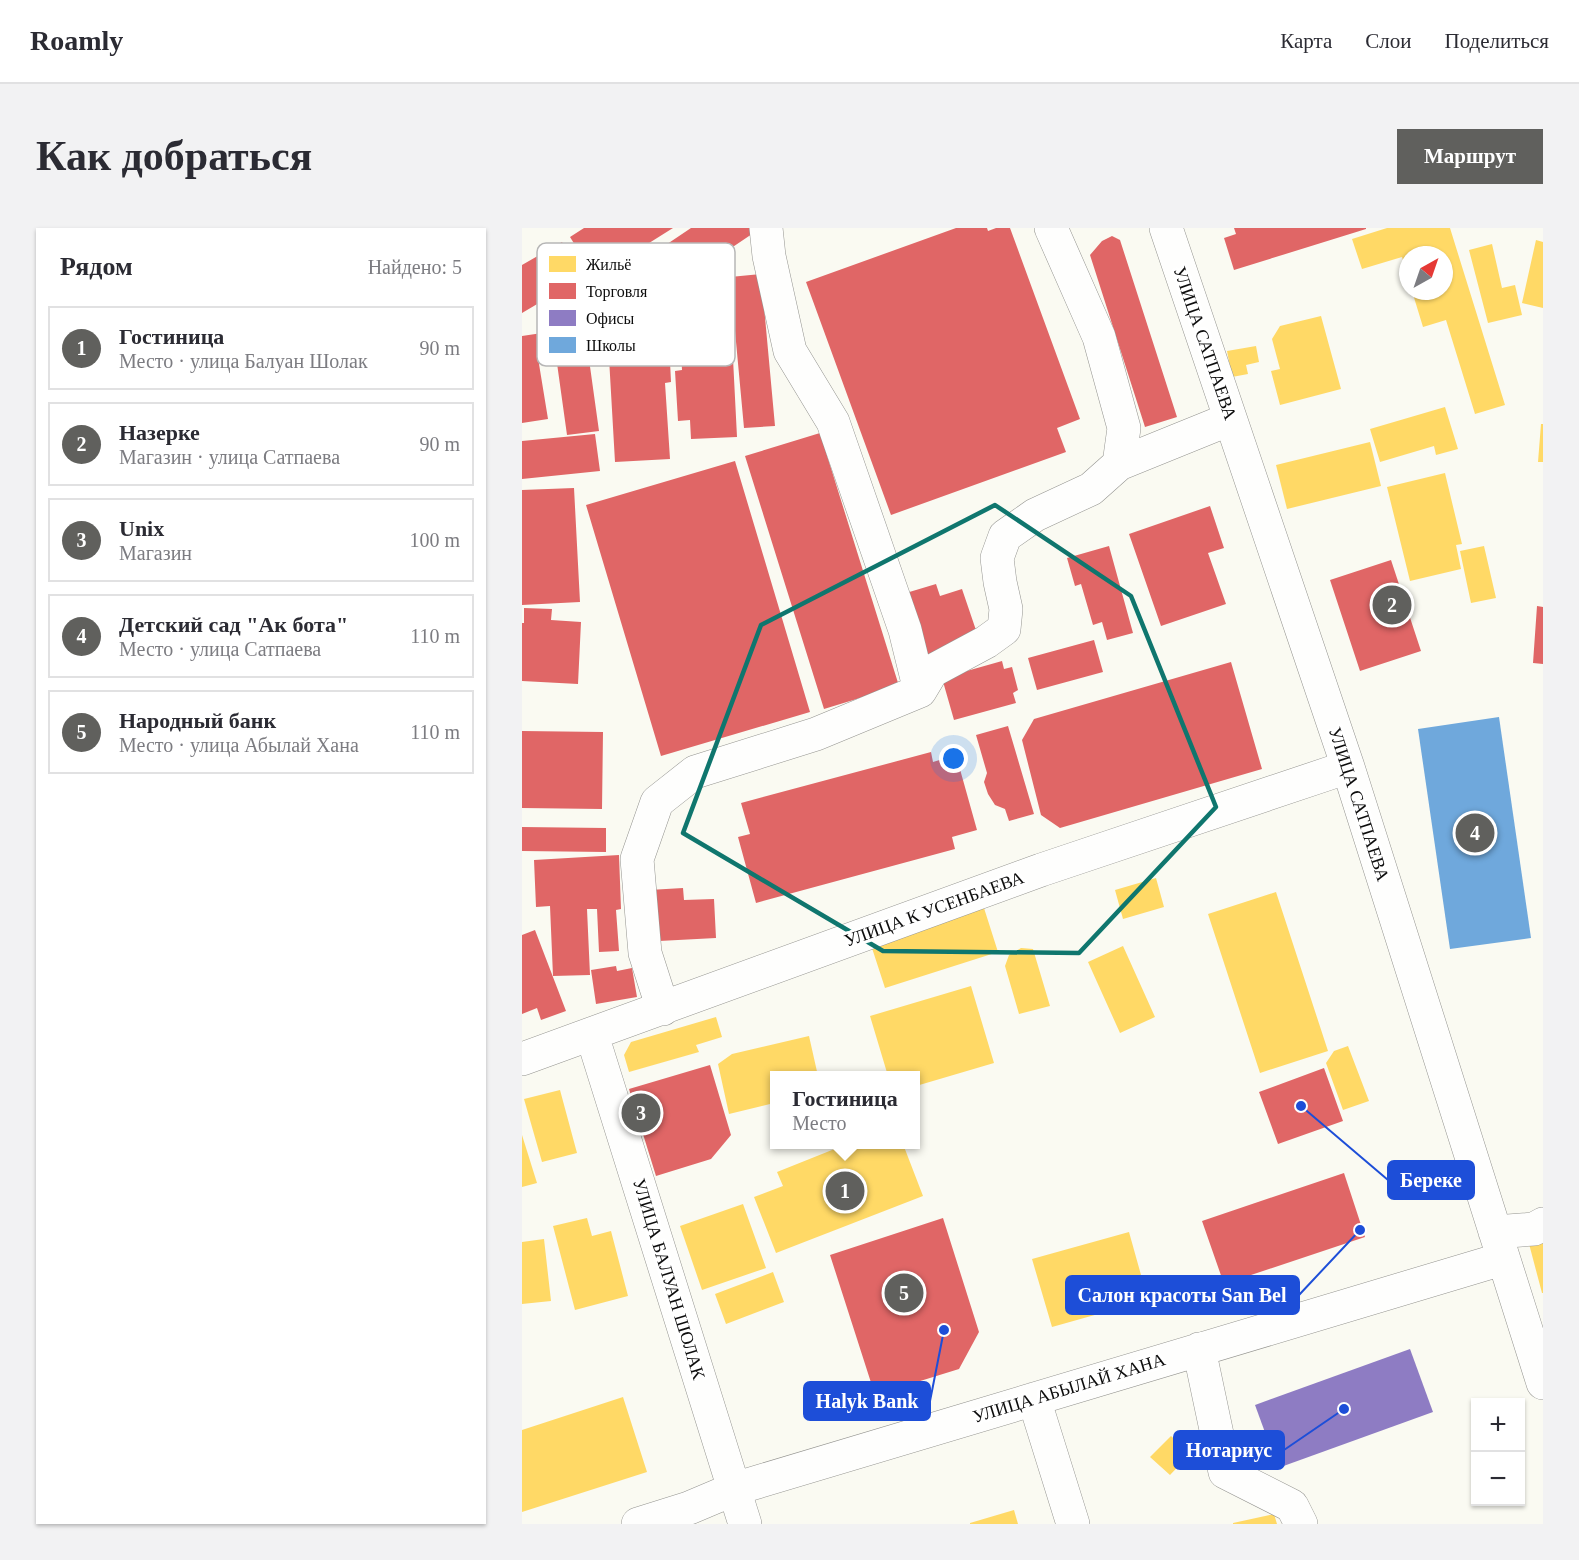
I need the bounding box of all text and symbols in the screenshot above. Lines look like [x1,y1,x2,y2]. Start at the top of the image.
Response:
text: Roamly [30,25,123,56]
text: Карта [1280,29,1332,53]
text: Слои [1365,29,1411,53]
text: Поделиться [1444,29,1549,53]
button: Маршрут [1397,129,1543,184]
text: Как добраться [36,133,312,179]
legend [537,243,735,366]
north arrow [1399,246,1453,300]
text: Рядом [60,252,133,281]
text: Найдено: 5 [368,256,462,278]
text: Жильё [586,256,631,273]
street label: УЛИЦА САТПАЕВА [1169,264,1241,422]
text: Торговля [586,283,648,301]
text: Офисы [586,310,635,328]
text: Гостиница [119,324,224,349]
text: 1 [77,337,87,359]
text: 90 m [419,337,460,359]
text: Школы [586,337,636,354]
text: Место · улица Балуан Шолак [119,350,368,372]
text: Назерке [119,420,200,445]
text: 2 [77,433,87,455]
text: 90 m [419,433,460,455]
text: Магазин · улица Сатпаева [119,446,340,468]
text: Unix [119,516,164,541]
text: 3 [77,529,87,551]
text: 100 m [409,529,460,551]
text: Магазин [119,542,192,564]
pin: 2 [1372,582,1412,628]
text: Детский сад "Ак бота" [119,612,348,637]
text: 4 [77,625,87,647]
text: 110 m [410,625,460,647]
text: Место · улица Сатпаева [119,638,321,660]
text: Народный банк [119,708,276,733]
text: 5 [77,721,87,743]
text: 110 m [410,721,460,743]
street label: УЛИЦА САТПАЕВА [1325,724,1393,884]
text: Место · улица Абылай Хана [119,734,359,756]
your location [939,744,968,773]
pin: 4 [1456,810,1494,856]
street label: УЛИЦА К УСЕНБАЕВА [841,867,1027,951]
popup [770,1071,920,1149]
text: Гостиница [792,1086,898,1111]
pin: 3 [622,1090,660,1136]
text: Место [792,1112,847,1134]
callout: Береке [1388,1161,1474,1199]
pin: 1 [826,1168,864,1214]
text: Береке [1400,1169,1462,1192]
street label: УЛИЦА БАЛУАН ШОЛАК [629,1176,709,1383]
pin: 5 [884,1270,923,1316]
callout: Салон красоты San Bel [1066,1276,1299,1314]
text: Салон красоты San Bel [1077,1284,1287,1307]
street label: УЛИЦА АБЫЛАЙ ХАНА [970,1349,1168,1427]
callout: Halyk Bank [804,1382,930,1420]
text: Halyk Bank [816,1390,919,1413]
map controls [1471,1398,1525,1506]
button: + [1471,1398,1525,1452]
callout: Нотариус [1174,1431,1284,1469]
text: Нотариус [1186,1439,1272,1462]
button: − [1471,1452,1525,1506]

